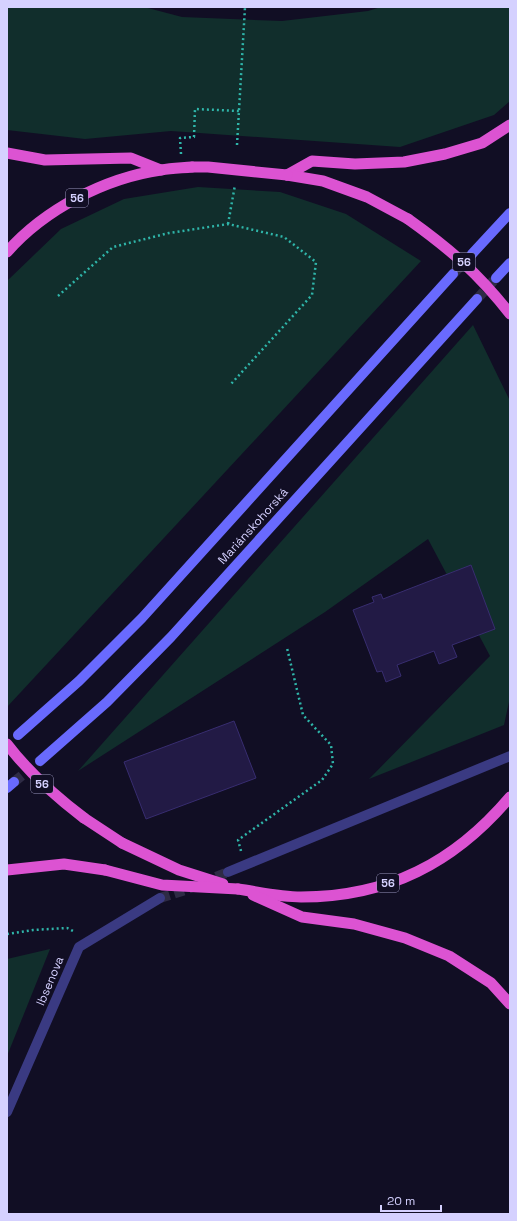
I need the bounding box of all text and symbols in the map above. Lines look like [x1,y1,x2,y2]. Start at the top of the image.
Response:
road number: 56 [66,189,88,207]
road number: 56 [453,253,475,271]
street label: Mariánskohorská [214,484,292,568]
road number: 56 [31,775,53,793]
road number: 56 [377,874,399,892]
street label: Ibsenova [33,954,68,1008]
scale bar [381,1187,441,1213]
text: 20 m [387,1193,415,1209]

